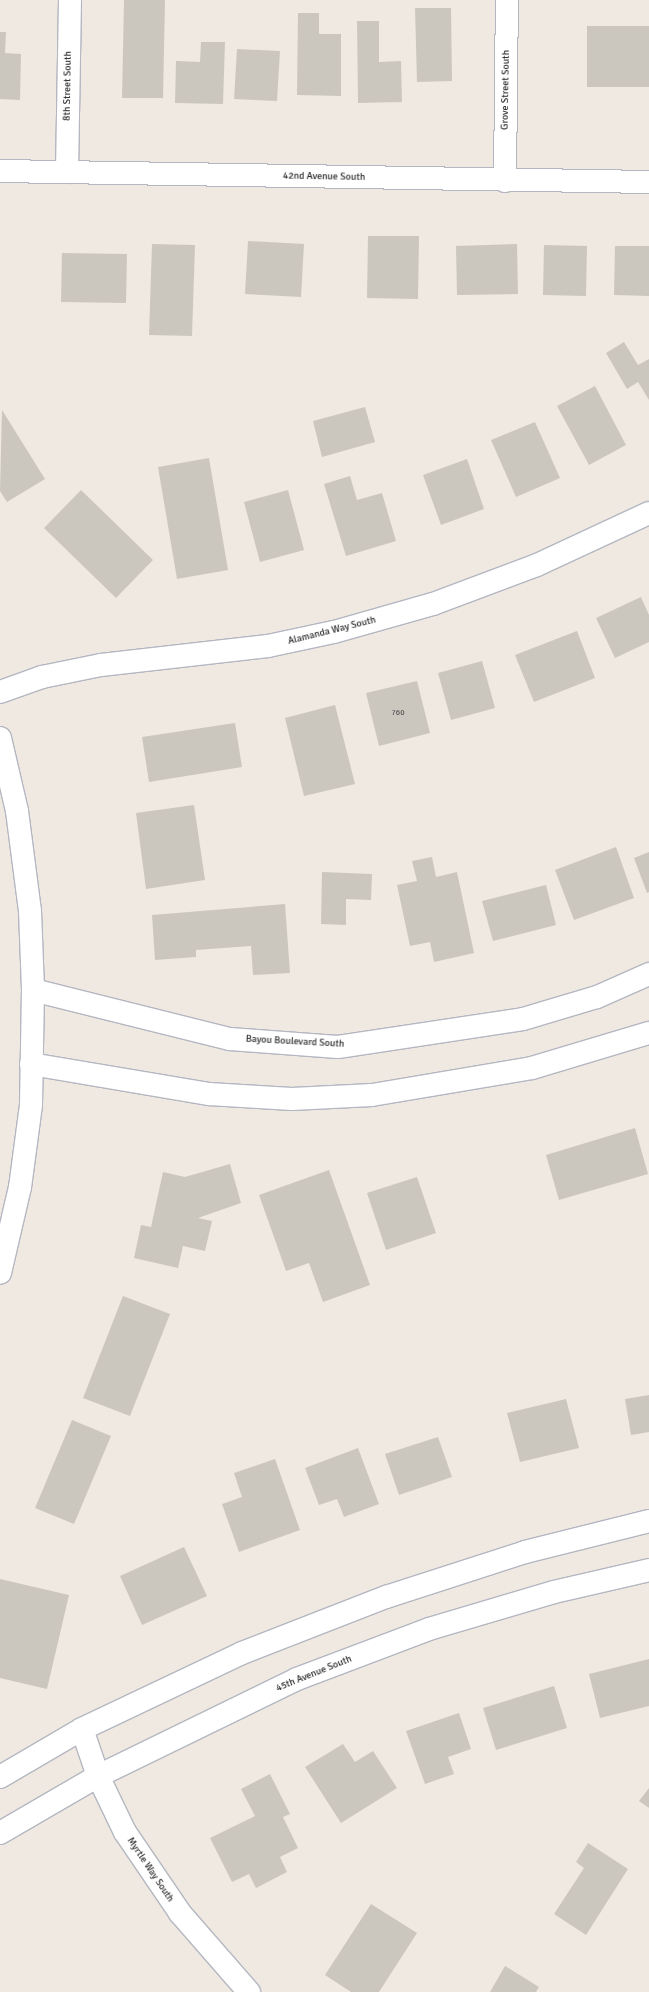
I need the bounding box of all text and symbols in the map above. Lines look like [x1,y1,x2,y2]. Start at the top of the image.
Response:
street label: Grove Street South [499,50,513,130]
street label: 8th Street South [61,51,75,121]
street label: 42nd Avenue South [283,170,365,184]
street label: Alamanda Way South [287,614,377,648]
house number: 760 [392,708,404,718]
street label: Bayou Boulevard South [245,1033,345,1051]
street label: 45th Avenue South [274,1653,354,1695]
street label: Myrtle Way South [124,1835,176,1905]

